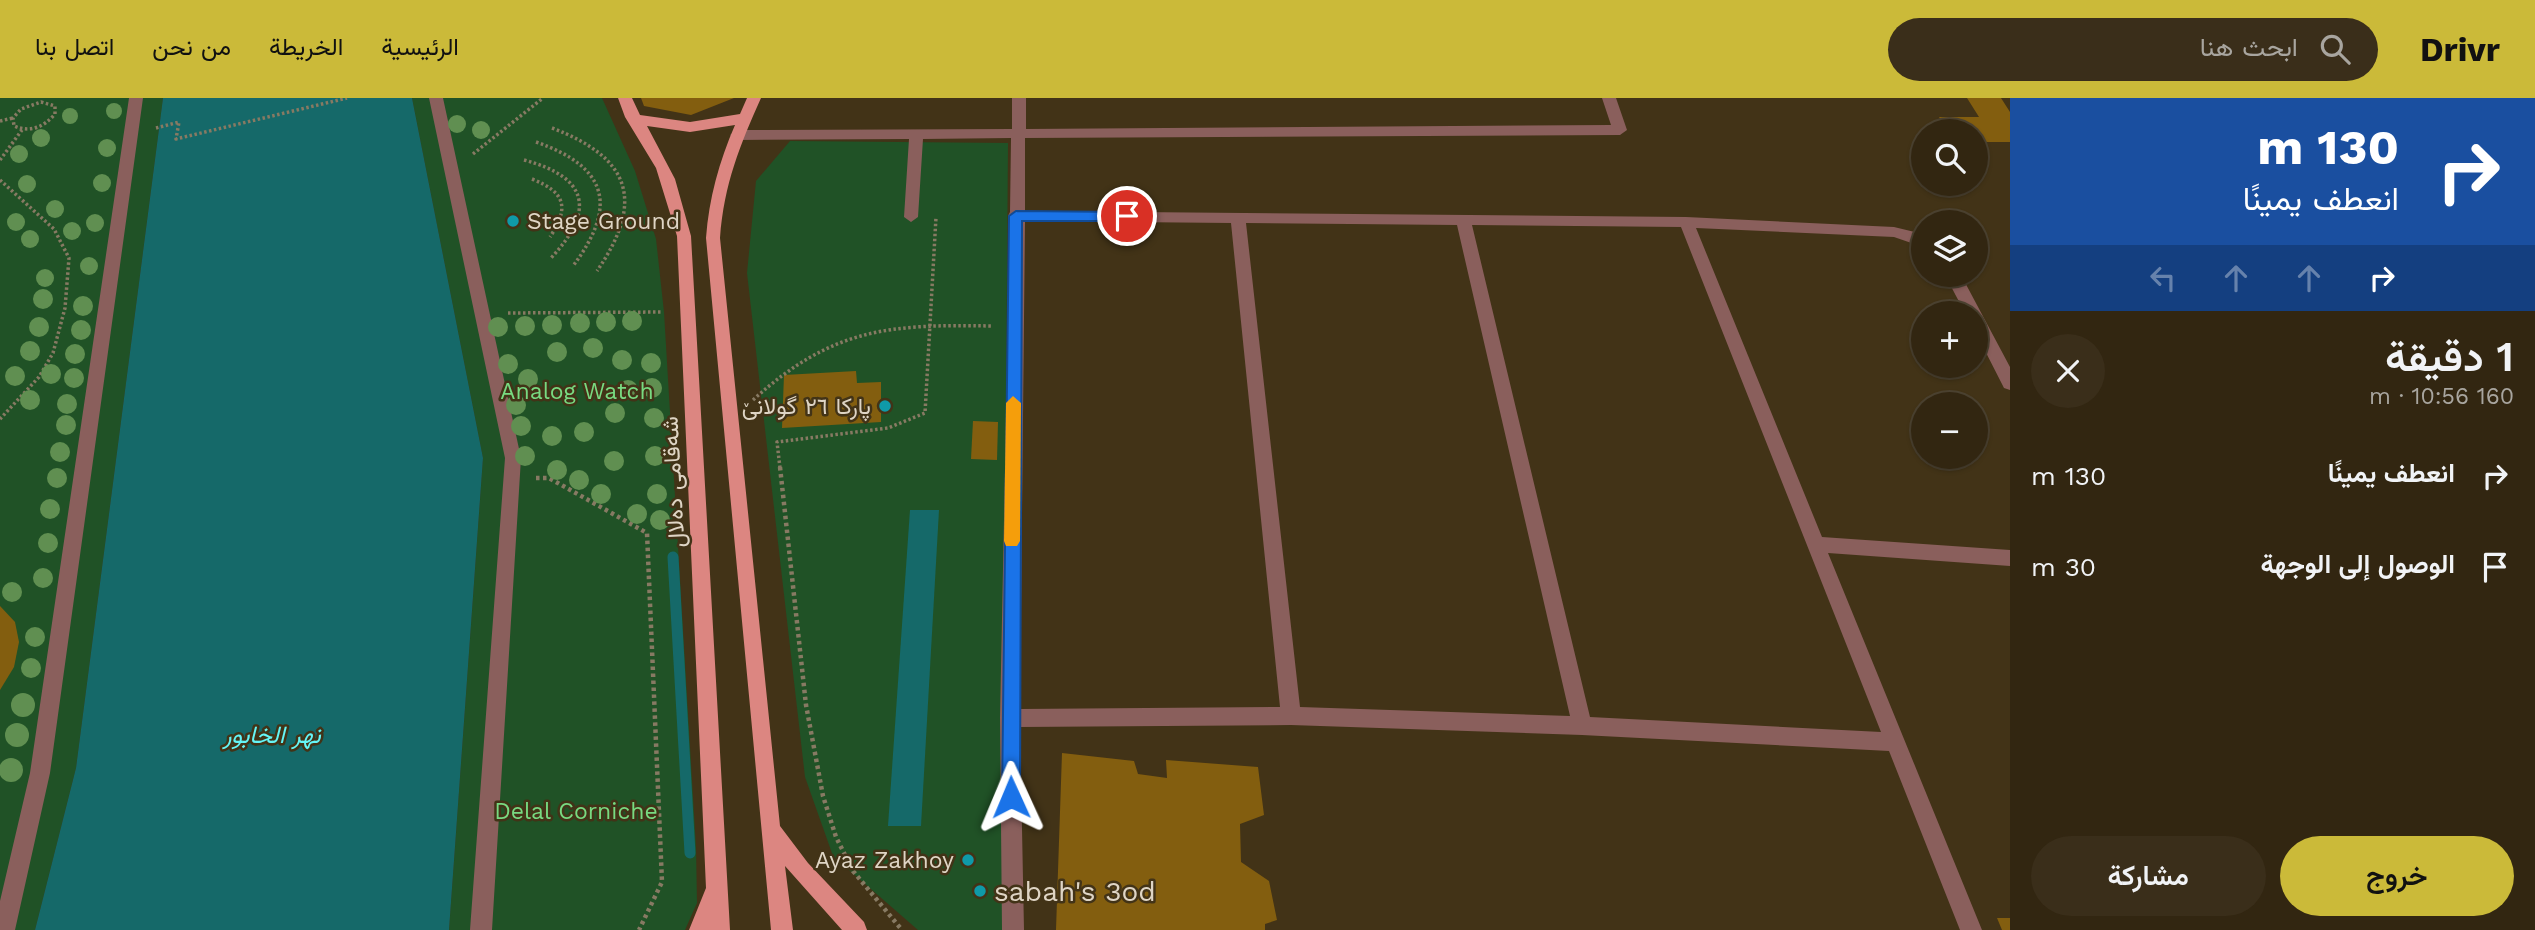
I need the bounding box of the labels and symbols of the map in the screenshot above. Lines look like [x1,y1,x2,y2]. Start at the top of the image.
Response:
pin [1097,186,1157,246]
place label: Stage Ground [527,208,680,235]
marker: Stage Ground [505,213,521,229]
park label: Analog Watch [500,378,654,405]
place label: پارکا ٢٦ گولانێ [742,393,871,422]
marker: پارکا ٢٦ گولانێ [877,398,893,414]
street label: شەقامی دەلال [657,416,691,548]
water label: نهر الخابور [221,721,322,750]
position arrow [974,760,1048,834]
park label: Delal Corniche [494,798,658,825]
place label: Ayaz Zakhoy [815,847,954,874]
marker: Ayaz Zakhoy [960,852,976,868]
place label: sabah's 3od [994,875,1156,908]
marker: sabah's 3od [972,883,988,899]

